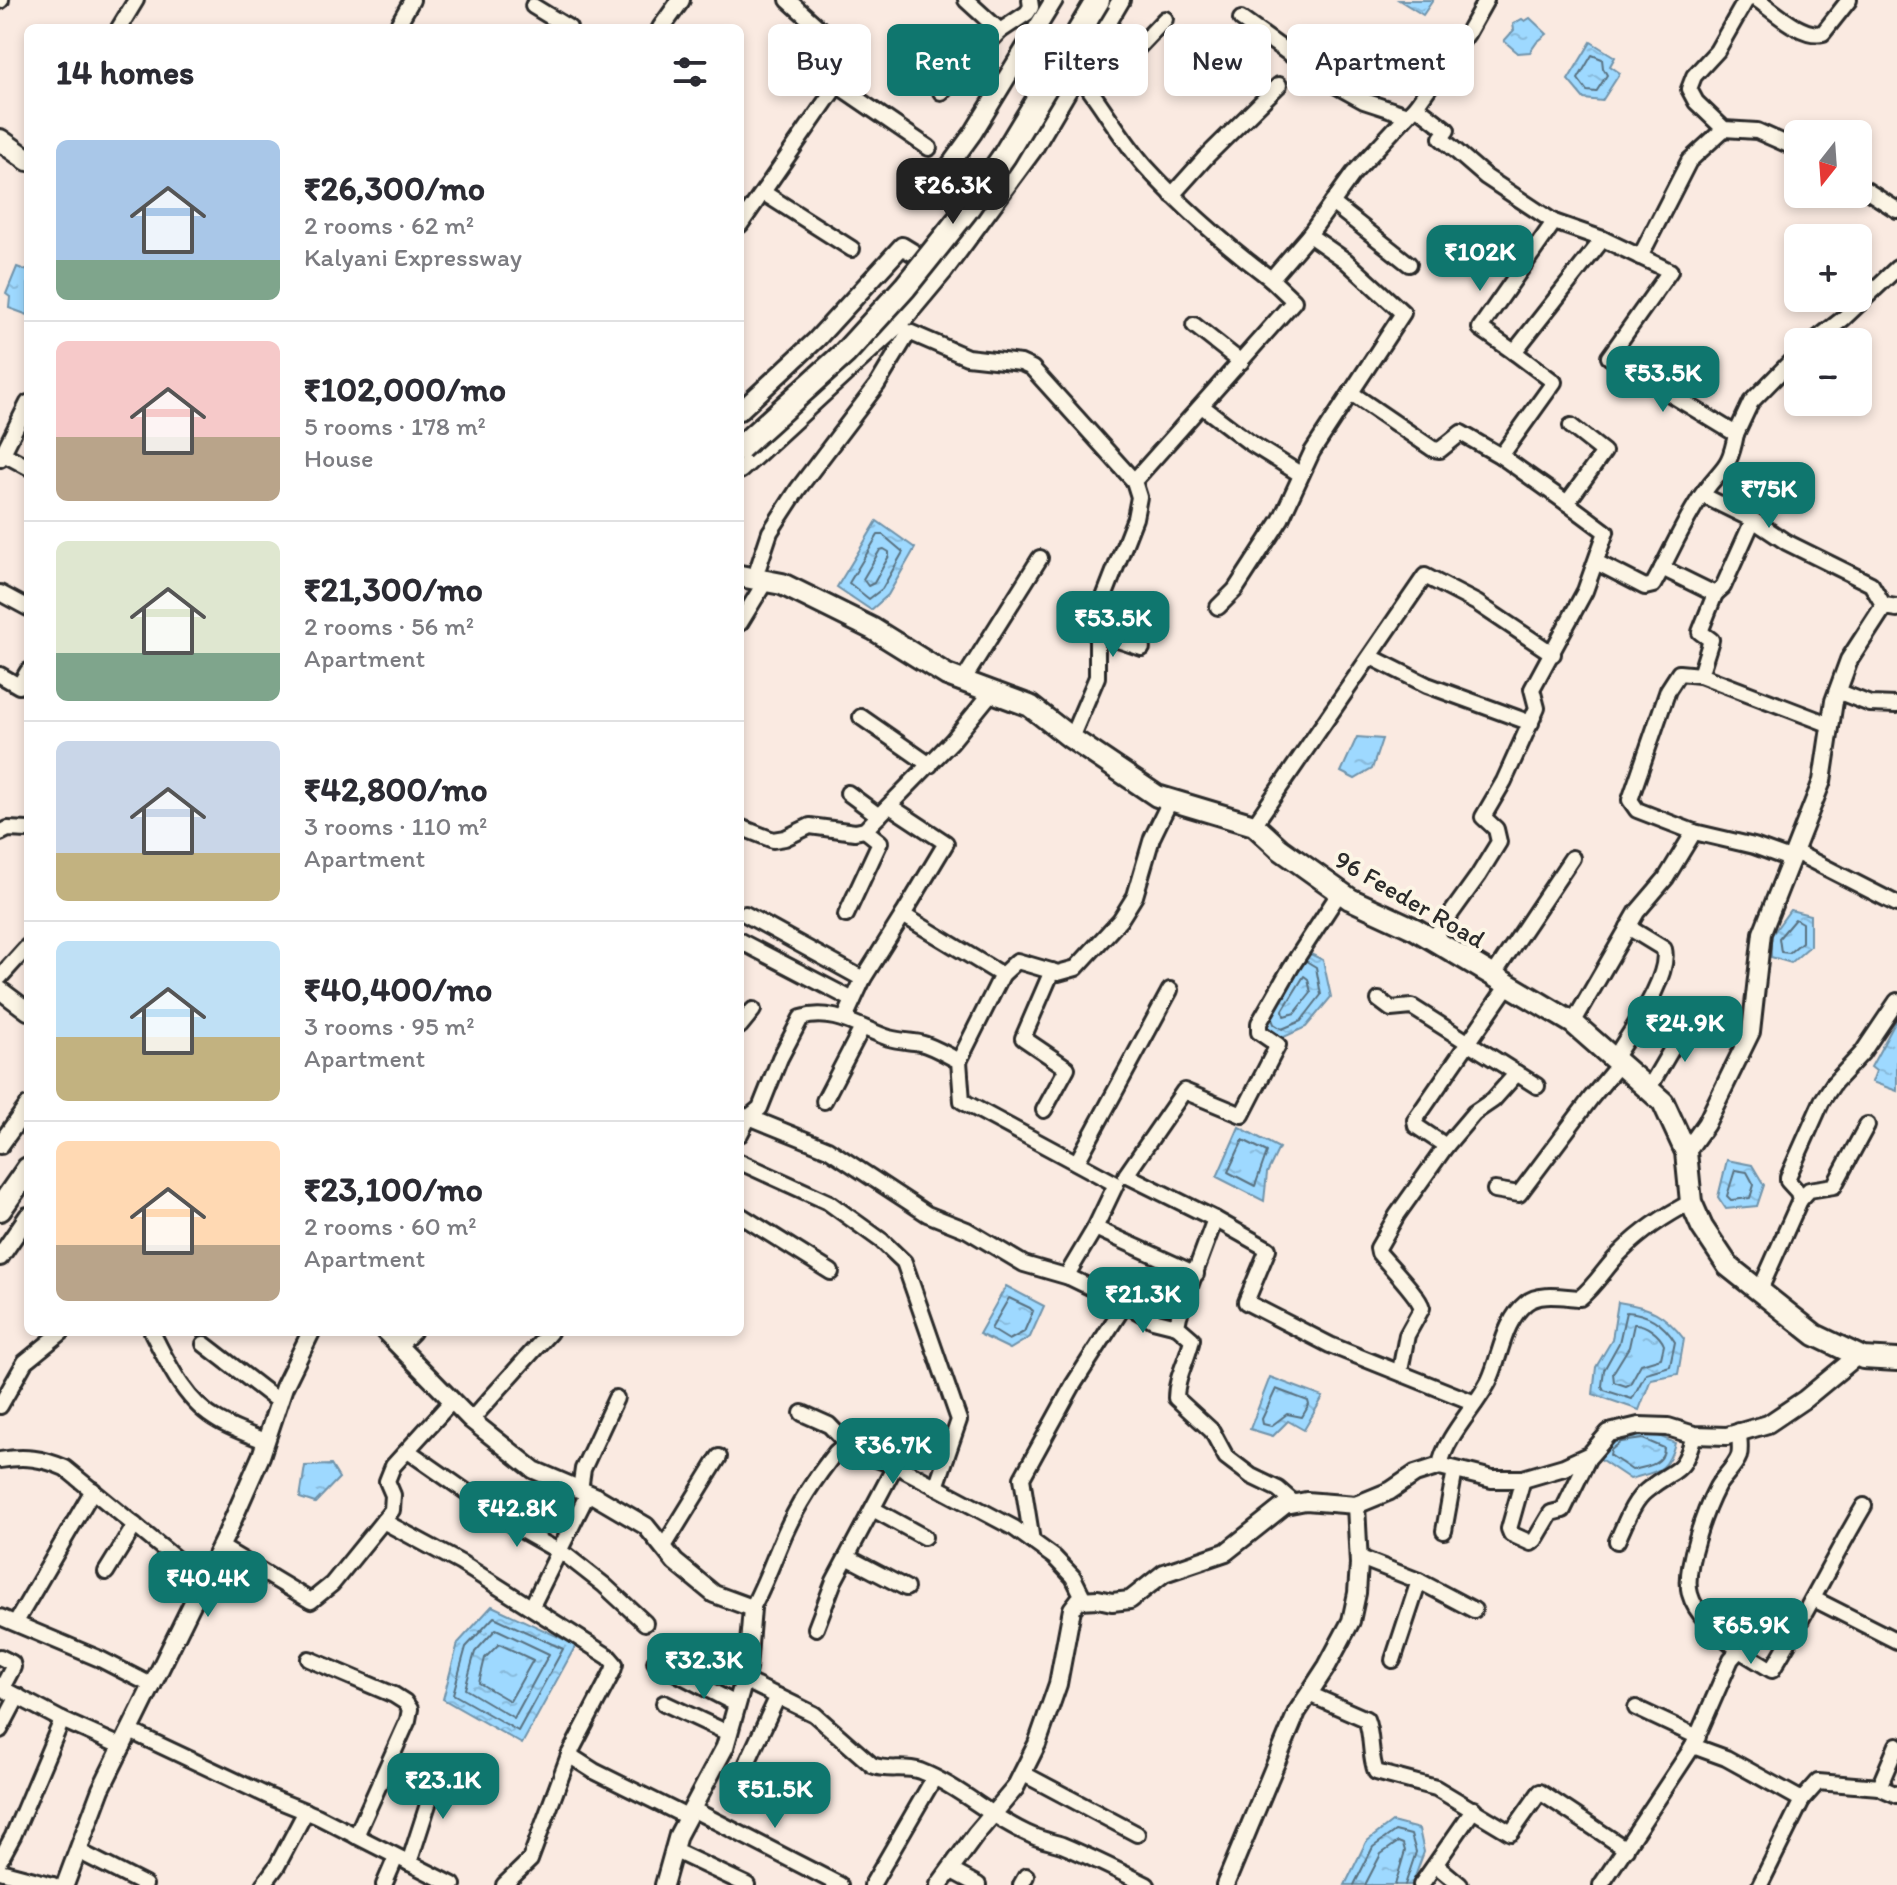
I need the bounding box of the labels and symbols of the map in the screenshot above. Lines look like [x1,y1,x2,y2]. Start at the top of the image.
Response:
north arrow [1784,120,1872,208]
pin: ₹26.3K [888,158,1018,226]
pin: ₹102K [1424,225,1536,293]
pin: ₹53.5K [1598,346,1728,414]
pin: ₹75K [1722,462,1816,530]
pin: ₹53.5K [1048,591,1178,659]
street label: 96 Feeder Road [1329,843,1491,955]
pin: ₹24.9K [1620,996,1750,1064]
pin: ₹21.3K [1078,1267,1208,1335]
pin: ₹36.7K [828,1418,958,1486]
pin: ₹42.8K [452,1481,582,1549]
pin: ₹40.4K [143,1551,273,1619]
pin: ₹65.9K [1686,1598,1816,1666]
pin: ₹32.3K [639,1633,769,1701]
pin: ₹23.1K [378,1753,508,1821]
pin: ₹51.5K [710,1762,840,1830]

